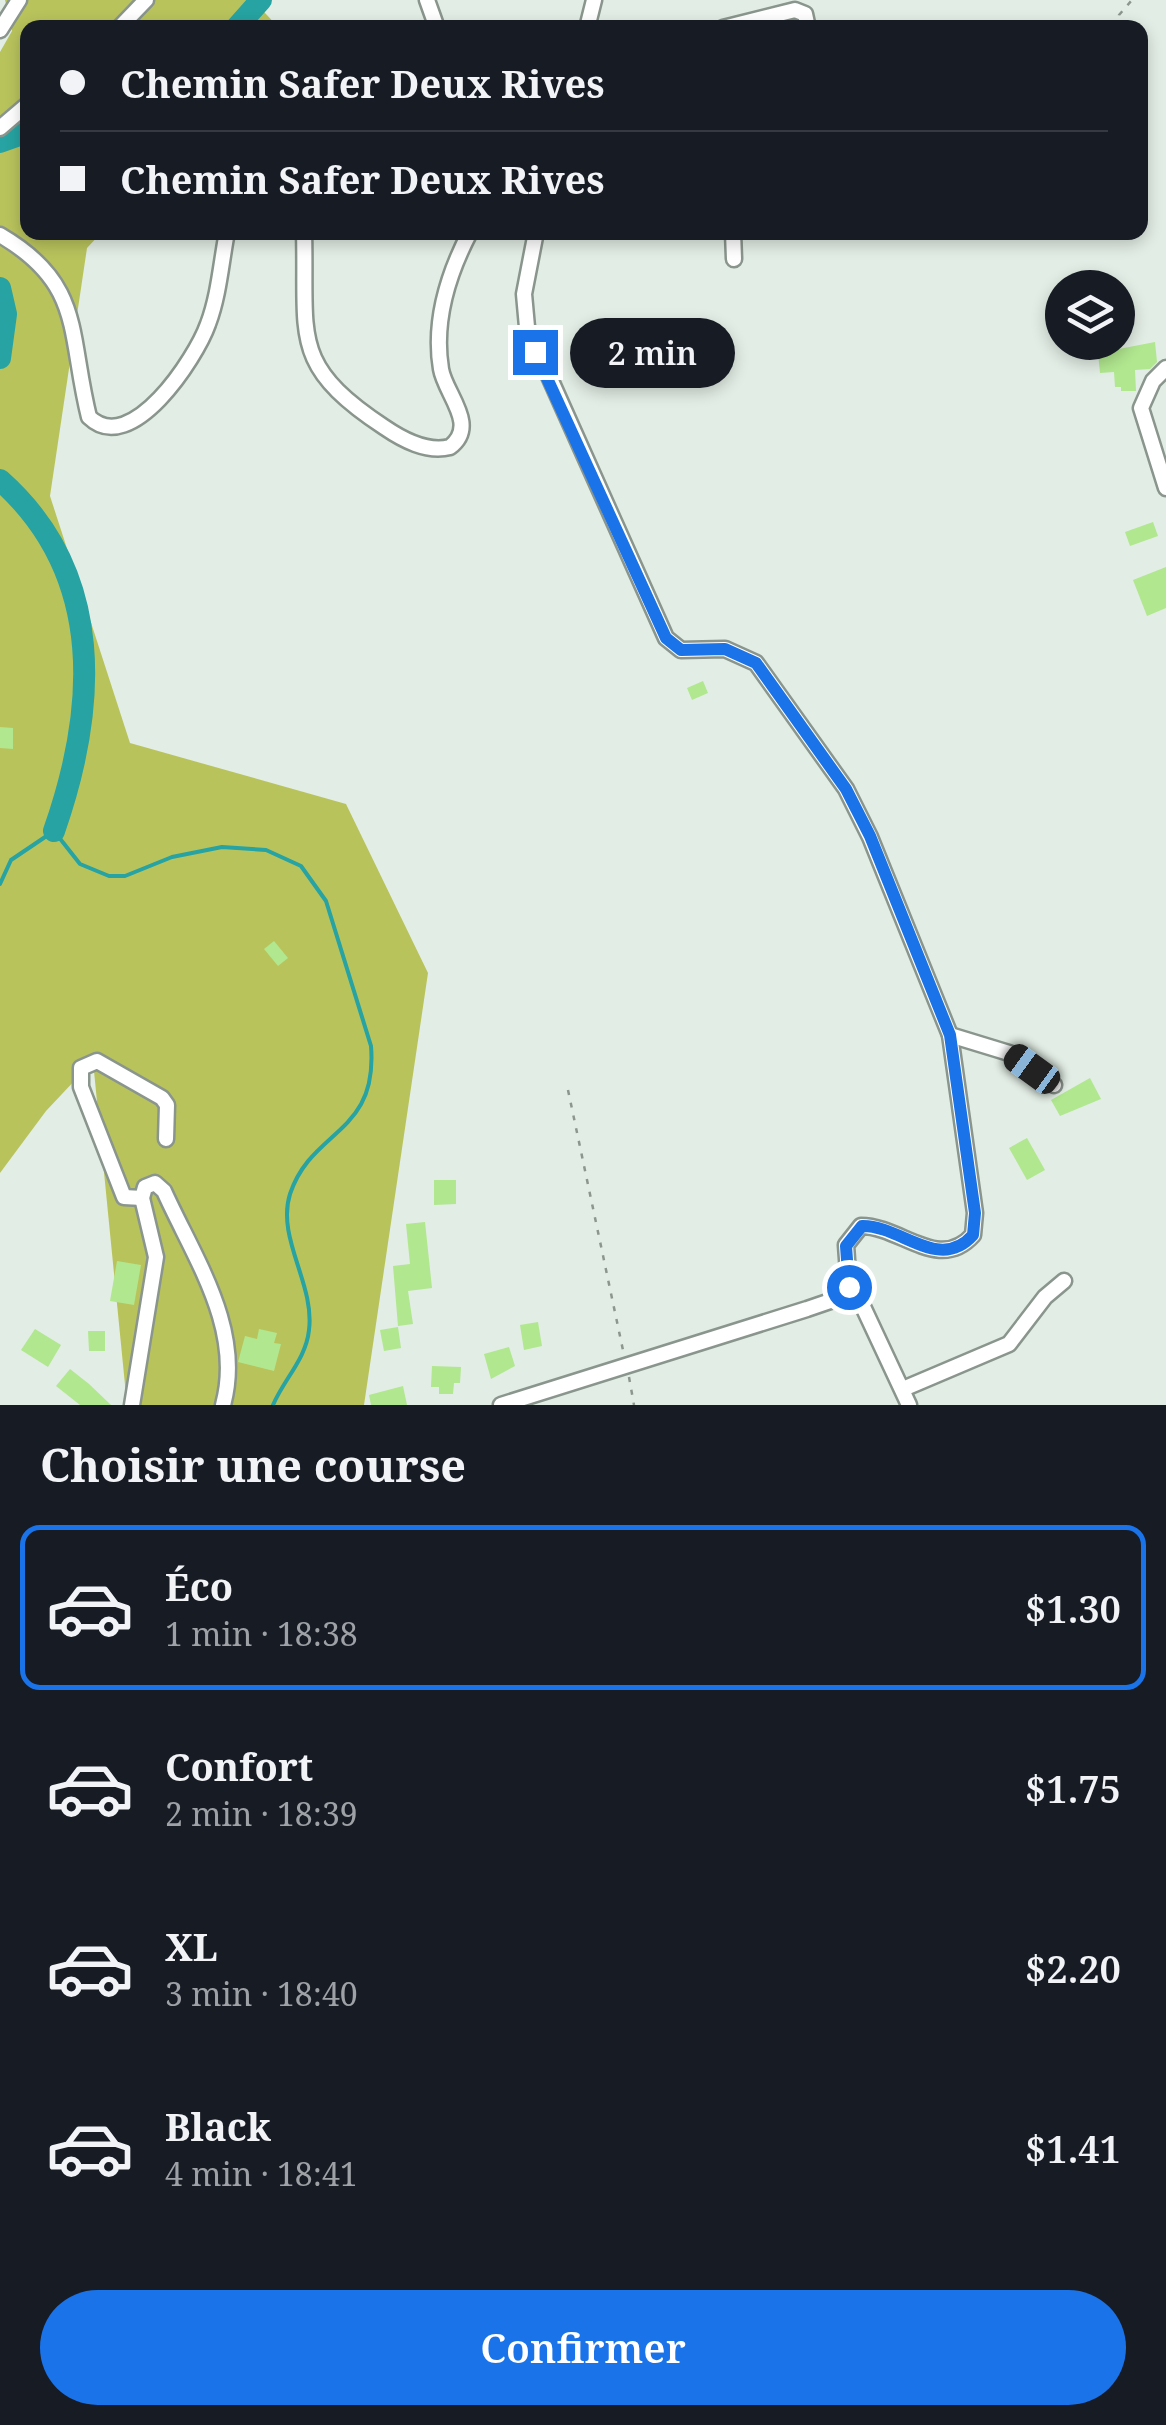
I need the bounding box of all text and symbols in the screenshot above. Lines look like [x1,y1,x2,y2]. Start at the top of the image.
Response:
text: Chemin Safer Deux Rives [120,57,604,109]
text: Chemin Safer Deux Rives [120,153,604,205]
map controls [1045,270,1135,360]
button: layers [1045,270,1135,360]
callout: 2 min [570,317,735,387]
route end [513,330,558,375]
text: 2 min [608,331,697,374]
car [999,1039,1065,1099]
route start [827,1265,872,1310]
text: Choisir une course [40,1434,466,1495]
text: Éco [165,1560,233,1612]
icon: car [45,1563,135,1653]
text: $1.30 [1025,1582,1121,1634]
text: 1 min · 18:38 [165,1612,358,1655]
text: Confort [165,1740,313,1792]
icon: car [45,1743,135,1833]
text: $1.75 [1025,1762,1121,1814]
text: 2 min · 18:39 [165,1792,358,1835]
text: XL [165,1920,218,1972]
icon: car [45,1923,135,2013]
text: $2.20 [1025,1942,1121,1994]
text: 3 min · 18:40 [165,1972,358,2015]
text: Black [165,2100,271,2152]
icon: car [45,2103,135,2193]
text: $1.41 [1025,2122,1121,2174]
text: 4 min · 18:41 [165,2152,358,2195]
button: Confirmer [40,2290,1126,2405]

